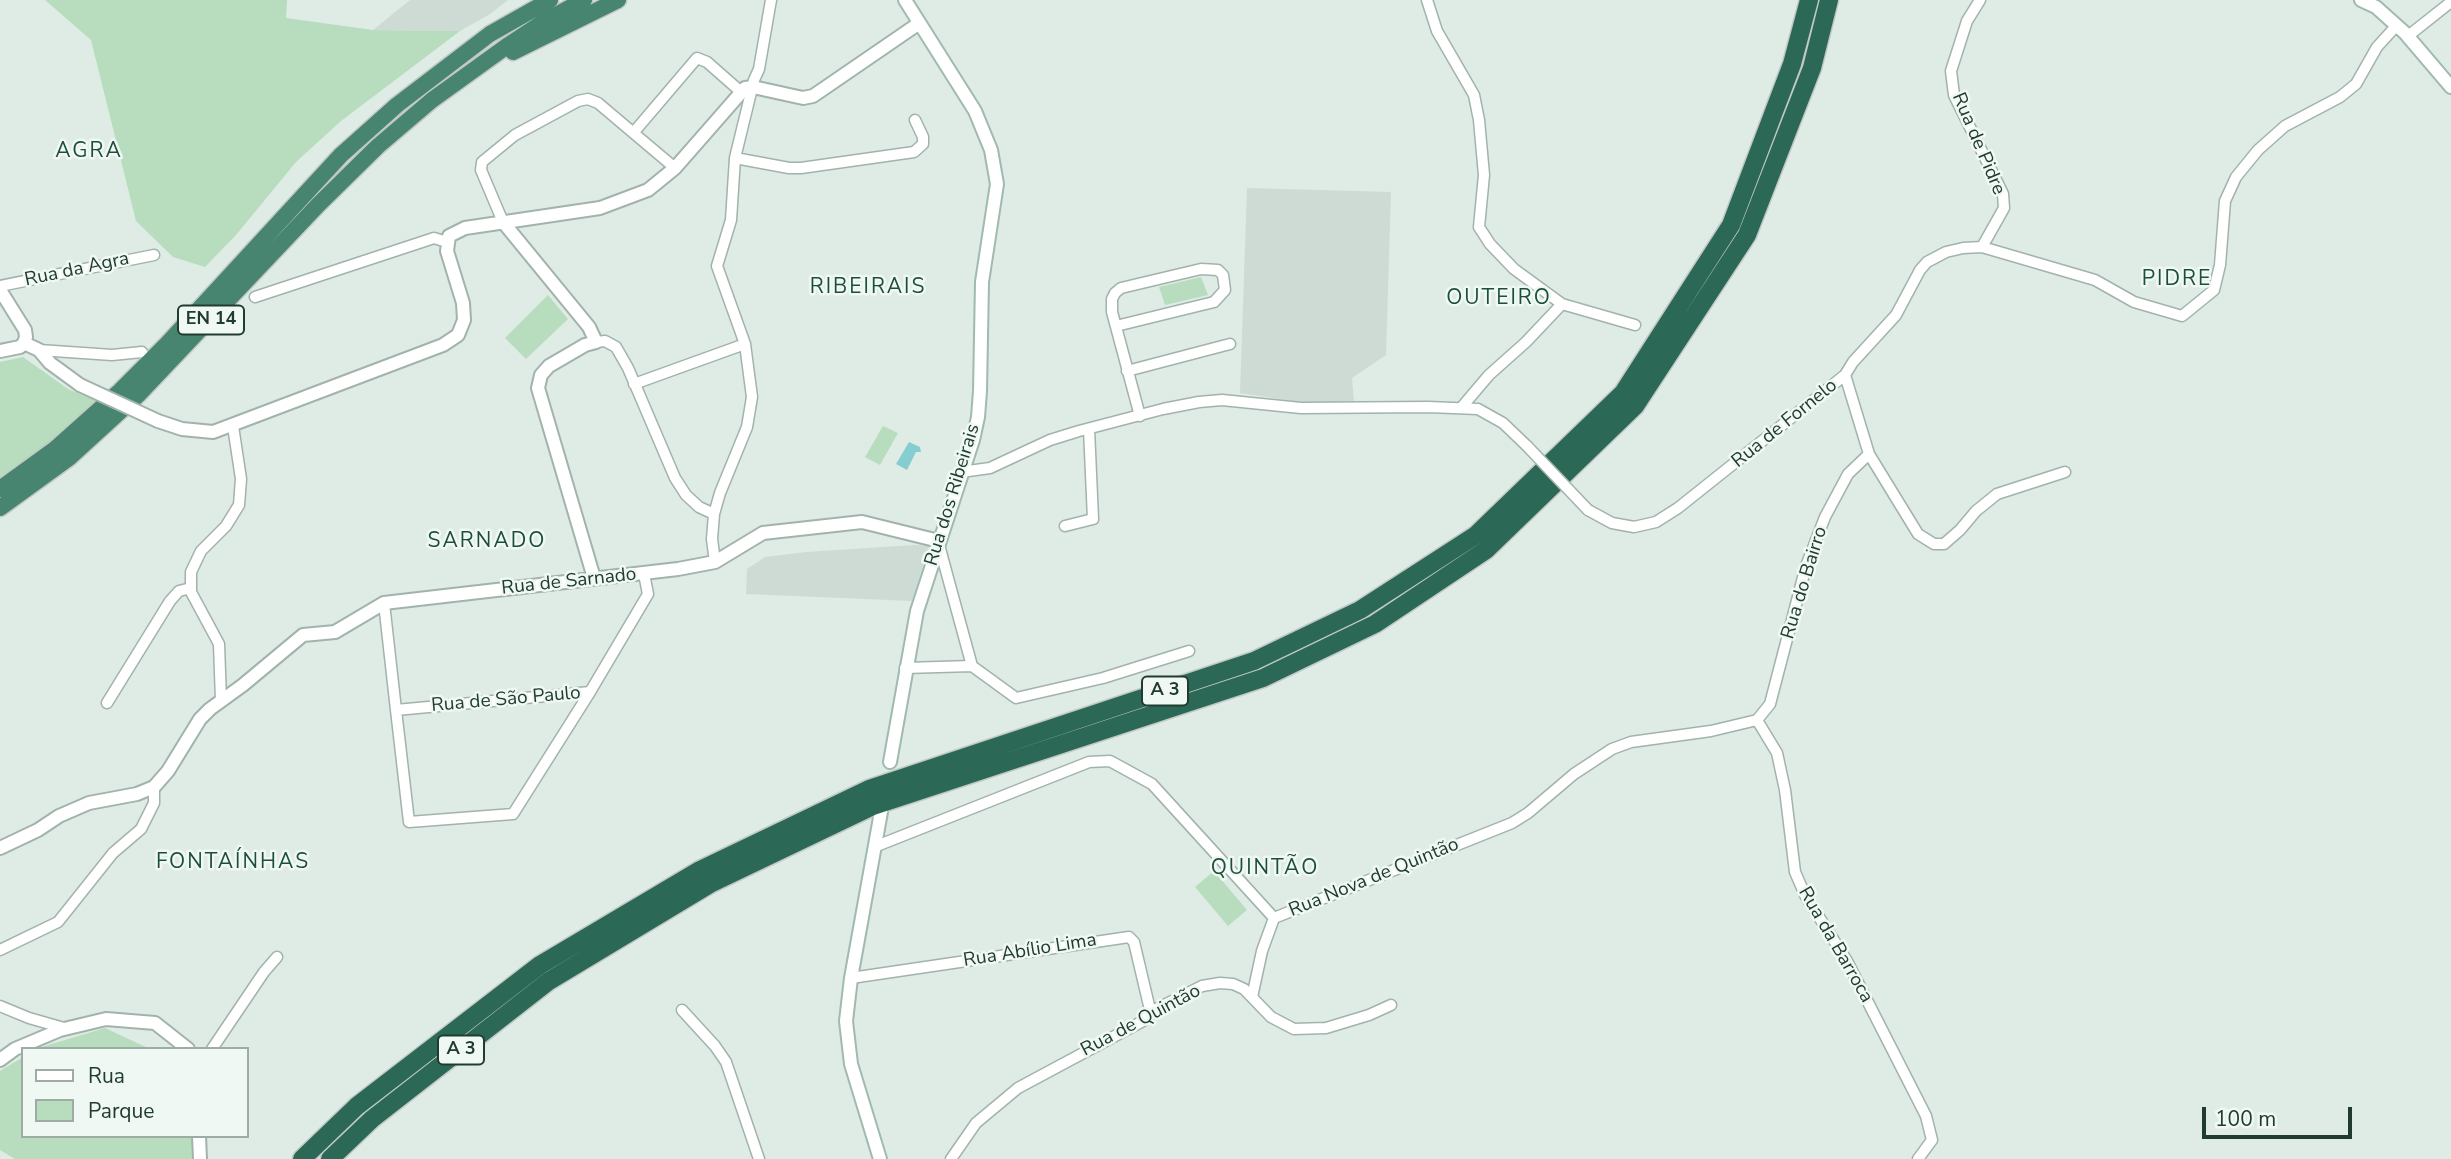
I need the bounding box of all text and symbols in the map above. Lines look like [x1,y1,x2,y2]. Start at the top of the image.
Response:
street label: Rua de Pidre [1946,90,2010,198]
district label: AGRA [56,139,122,165]
street label: Rua da Agra [23,248,131,292]
district label: PIDRE [2142,267,2212,293]
district label: RIBEIRAIS [811,275,925,301]
district label: OUTEIRO [1447,286,1551,312]
road number: EN 14 [178,306,244,334]
street label: Rua de Fornelo [1728,375,1842,473]
street label: Rua dos Ribeirais [921,421,985,569]
street label: Rua do Bairro [1777,524,1833,642]
district label: SARNADO [428,529,546,555]
street label: Rua de Sarnado [500,564,638,600]
road number: A 3 [1142,676,1188,706]
street label: Rua de São Paulo [430,682,582,718]
street label: Rua Nova de Quintão [1286,834,1462,922]
district label: FONTAÍNHAS [157,850,309,876]
district label: QUINTÃO [1212,856,1318,882]
street label: Rua da Barroca [1793,883,1877,1007]
street label: Rua Abílio Lima [962,929,1098,973]
street label: Rua de Quintão [1077,980,1205,1062]
road number: A 3 [438,1036,484,1064]
legend [21,1047,248,1138]
text: Rua [88,1062,125,1090]
scale bar [2206,1092,2356,1136]
text: Parque [88,1097,155,1125]
text: 100 m [2215,1105,2276,1133]

